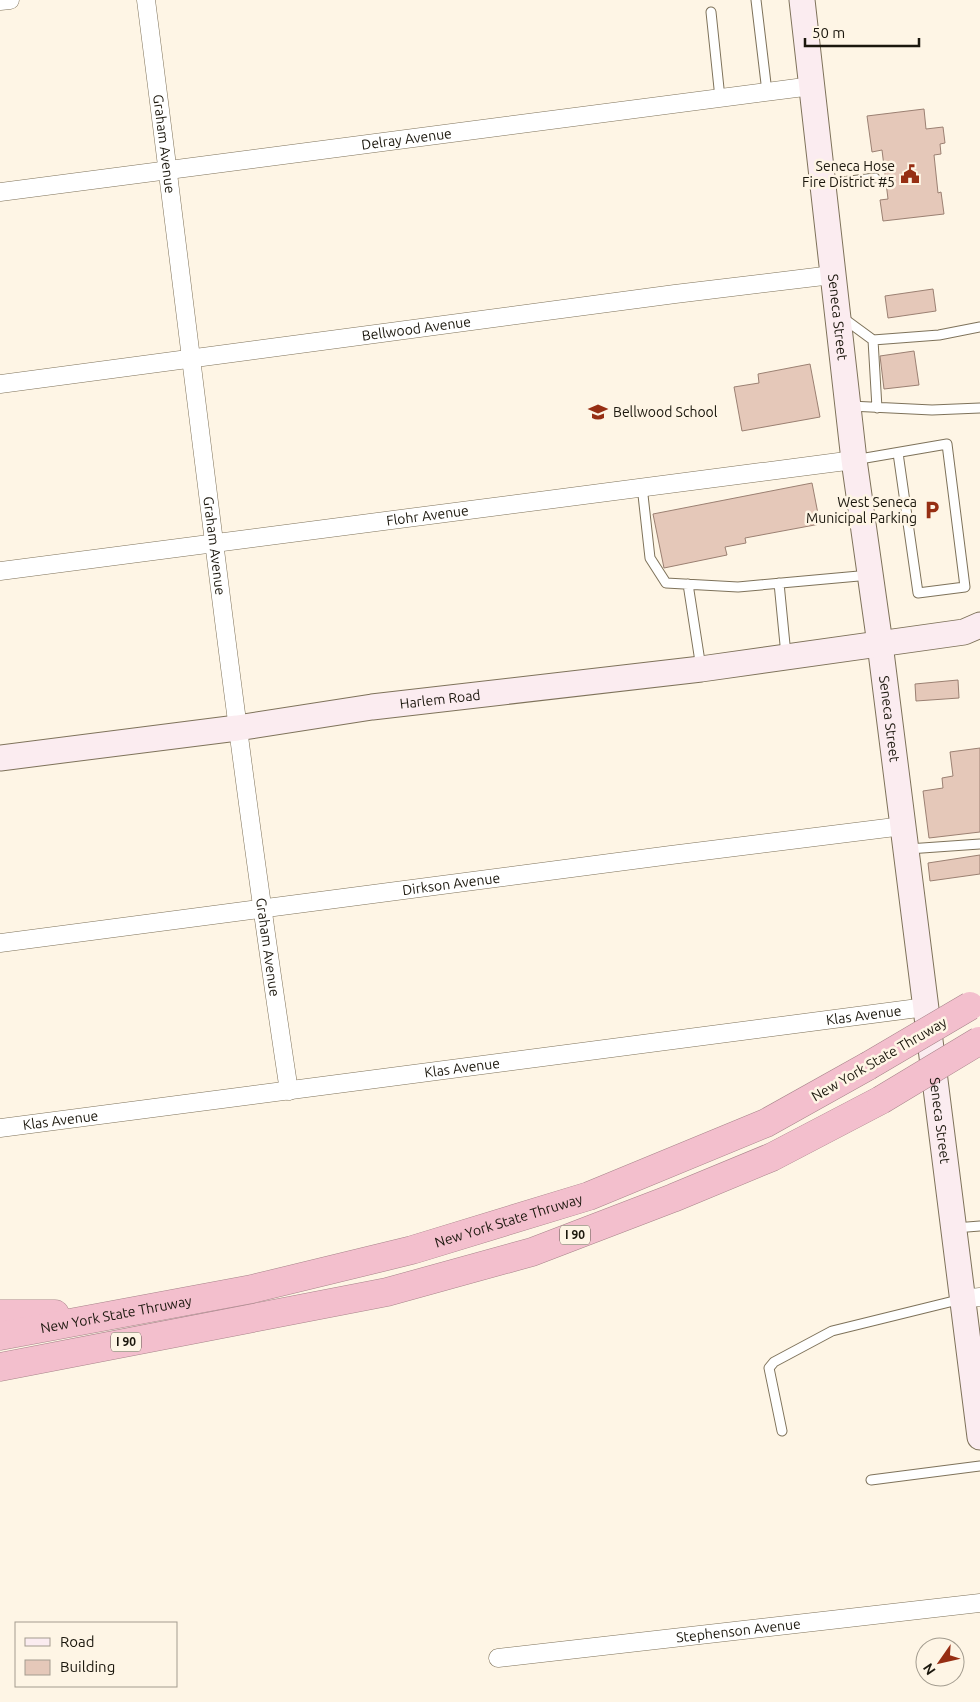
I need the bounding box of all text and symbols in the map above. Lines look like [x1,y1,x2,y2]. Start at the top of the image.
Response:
scale bar [805,15,919,47]
text: 50 m [812,24,845,41]
street label: Graham Avenue [150,93,178,194]
street label: Delray Avenue [360,125,453,153]
place label: Seneca Hose Fire District #5 [802,158,895,190]
public building icon: Seneca Hose Fire District #5 [899,163,921,185]
street label: Seneca Street [825,273,851,362]
street label: Bellwood Avenue [361,313,472,344]
school or university icon: Bellwood School [587,401,609,423]
place label: Bellwood School [613,404,718,420]
place label: West Seneca Municipal Parking [806,494,917,526]
street label: Graham Avenue [200,495,229,596]
parking icon: West Seneca Municipal Parking [921,499,943,521]
street label: Flohr Avenue [385,502,470,529]
street label: Seneca Street [876,675,903,763]
street label: Harlem Road [399,687,481,712]
street label: Dirkson Avenue [401,870,501,898]
street label: Graham Avenue [253,897,283,998]
street label: Klas Avenue [825,1002,902,1028]
street label: New York State Thruway [809,1014,950,1104]
street label: Klas Avenue [423,1055,501,1080]
street label: Seneca Street [927,1076,954,1165]
street label: Klas Avenue [22,1107,99,1133]
street label: New York State Thruway [433,1190,585,1251]
road number: I 90 [560,1226,590,1244]
street label: New York State Thruway [39,1292,193,1336]
road number: I 90 [111,1332,141,1351]
street label: Stephenson Avenue [675,1616,802,1646]
legend [15,1622,178,1687]
text: Road [60,1633,95,1650]
north arrow [915,1637,965,1687]
text: Building [60,1658,115,1675]
text: N [920,1660,939,1678]

